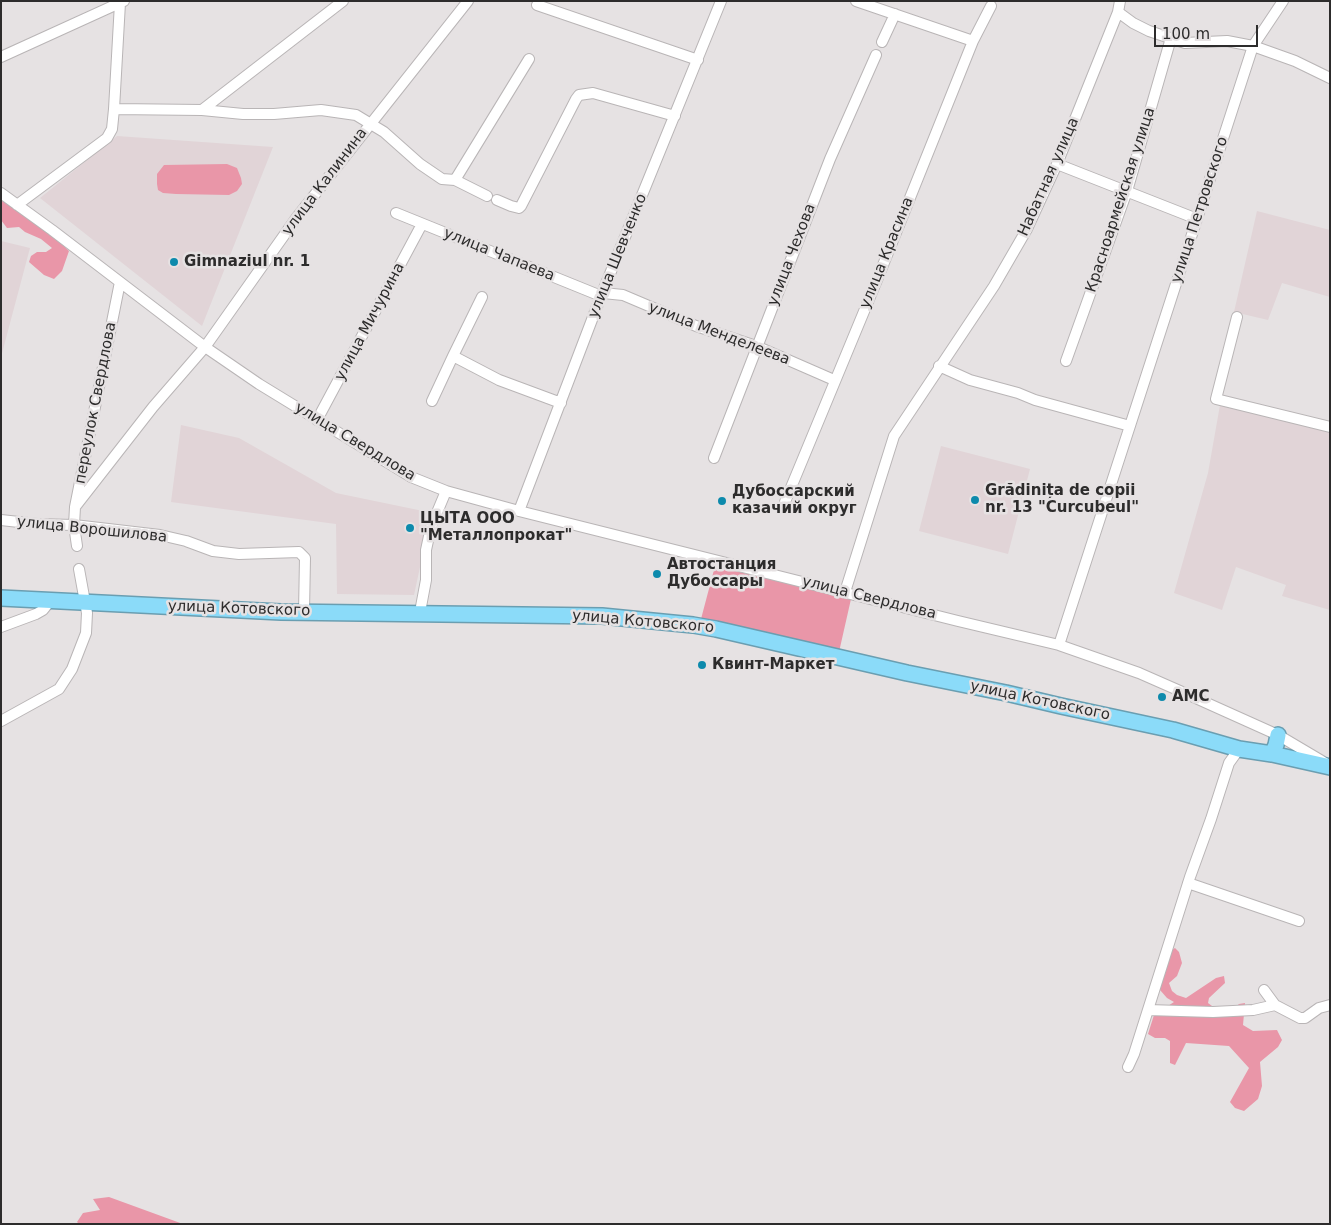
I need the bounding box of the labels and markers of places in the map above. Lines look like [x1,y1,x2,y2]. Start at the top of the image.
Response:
place label: Gimnaziul nr. 1 [184,253,310,271]
marker: Gimnaziul nr. 1 [168,256,180,268]
place label: Grădinița de copii nr. 13 "Curcubeul" [985,482,1139,517]
place label: Дубоссарский казачий округ [732,483,857,518]
marker: Grădinița de copii nr. 13 "Curcubeul" [969,494,981,506]
marker: Дубоссарский казачий округ [716,495,728,507]
place label: ЦЫТА ООО "Металлопрокат" [420,510,572,545]
marker: ЦЫТА ООО "Металлопрокат" [404,522,416,534]
place label: Автостанция Дубоссары [667,556,776,591]
marker: Автостанция Дубоссары [651,568,663,580]
place label: Квинт-Маркет [712,656,834,674]
marker: Квинт-Маркет [696,659,708,671]
place label: AMC [1172,688,1210,706]
marker: AMC [1156,691,1168,703]

